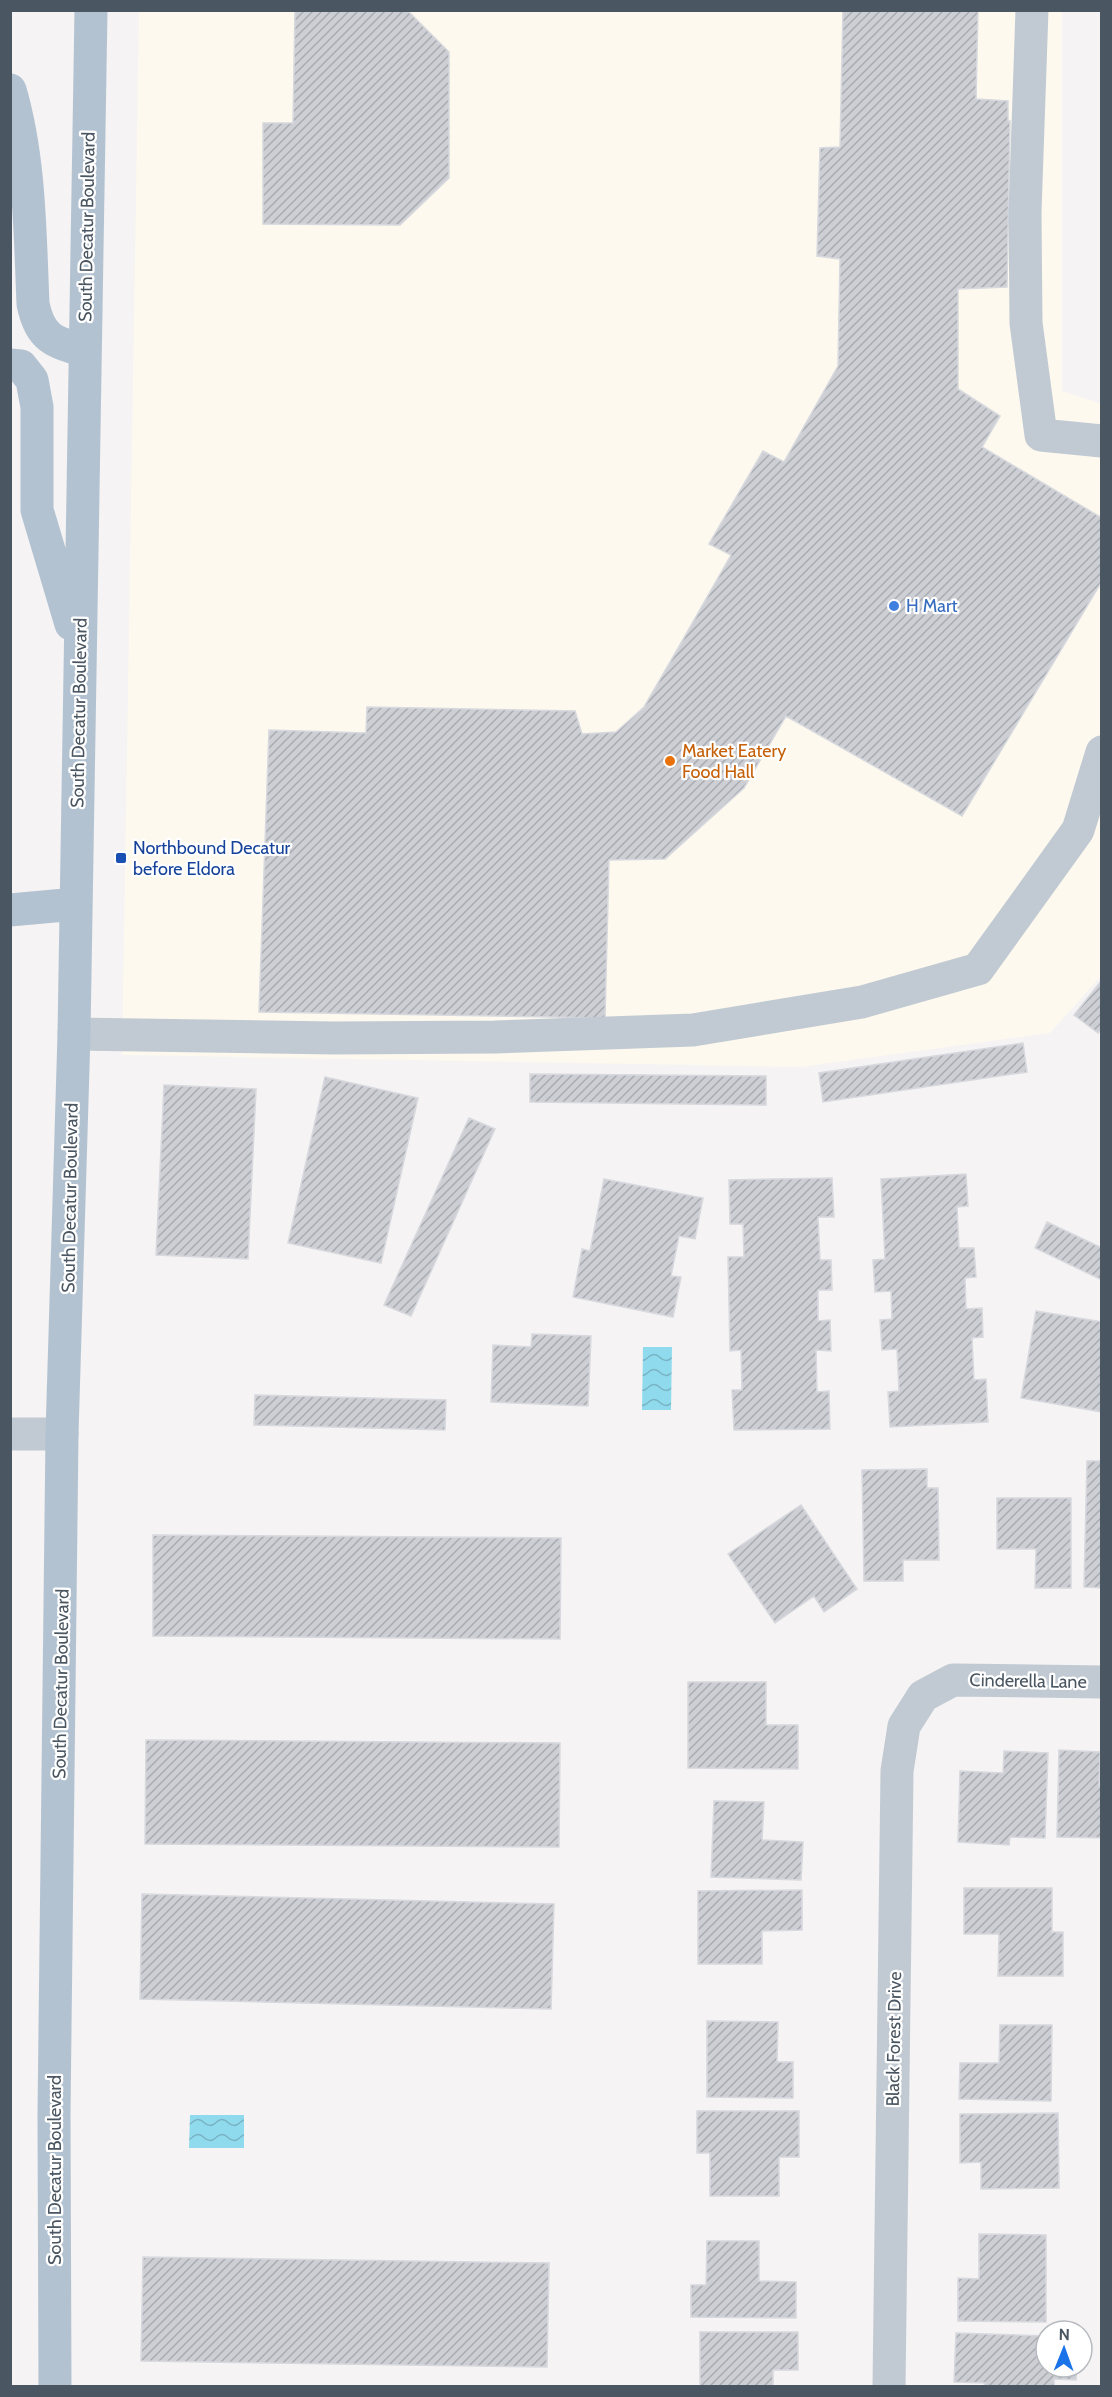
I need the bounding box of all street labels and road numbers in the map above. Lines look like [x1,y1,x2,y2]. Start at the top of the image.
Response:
street label: South Decatur Boulevard [74,132,100,322]
street label: South Decatur Boulevard [66,618,92,808]
street label: South Decatur Boulevard [57,1103,83,1293]
street label: South Decatur Boulevard [48,1589,74,1779]
street label: Cinderella Lane [969,1669,1087,1693]
street label: Black Forest Drive [882,1971,906,2107]
street label: South Decatur Boulevard [44,2075,66,2265]

